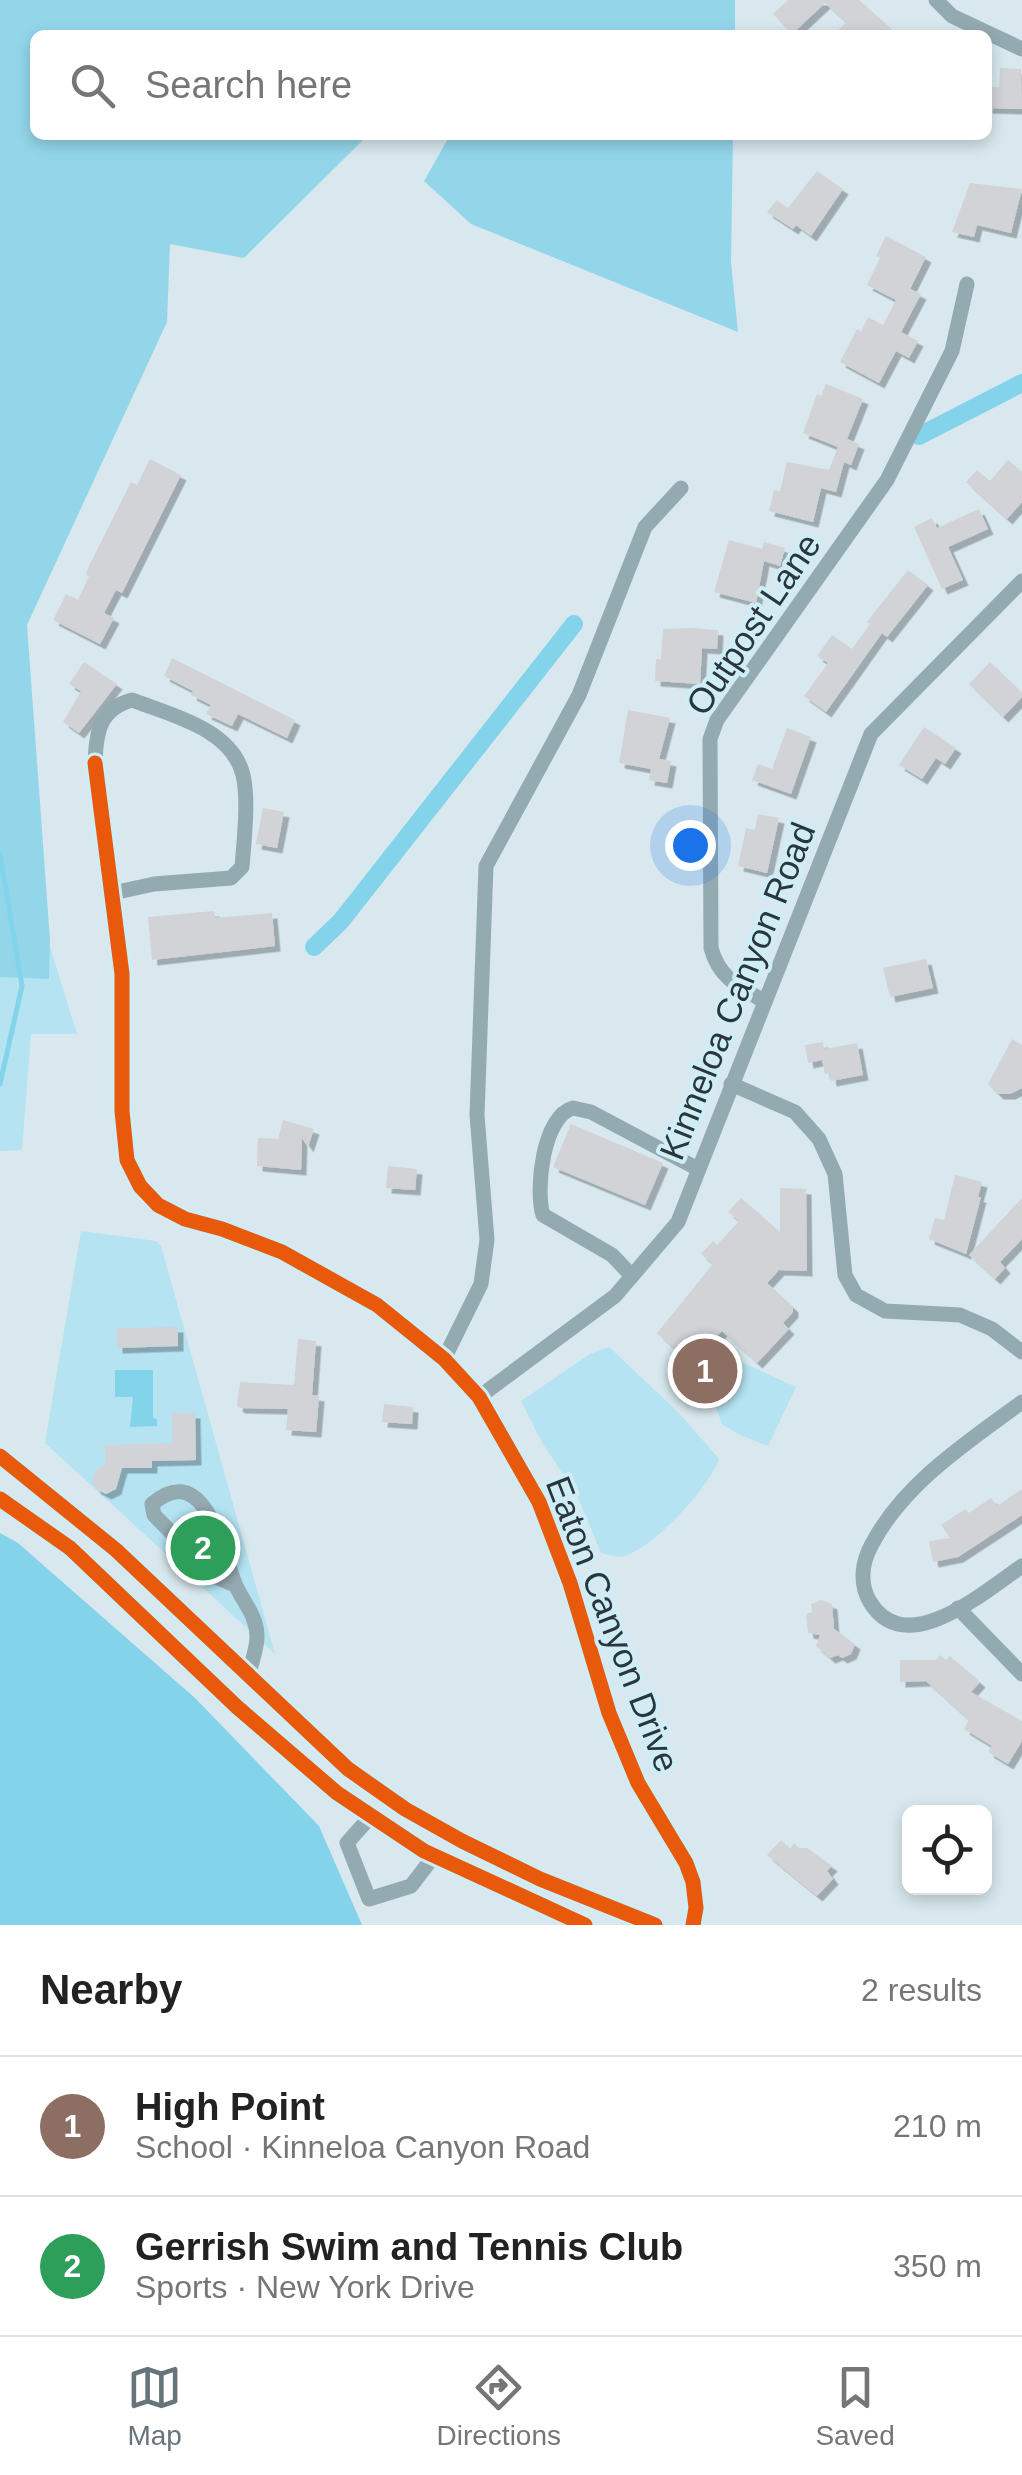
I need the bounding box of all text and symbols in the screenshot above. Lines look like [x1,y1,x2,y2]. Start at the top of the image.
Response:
search box [30,30,992,140]
icon: search [65,58,120,113]
text: Search here [145,64,352,106]
street label: Outpost Lane [678,526,828,722]
street label: Kinneloa Canyon Road [651,817,823,1165]
your location [665,820,716,871]
pin: 1 [672,1334,738,1408]
street label: Eaton Canyon Drive [539,1471,687,1777]
pin: 2 [170,1510,236,1586]
map controls [902,1805,992,1895]
button: locate [902,1805,992,1895]
text: Nearby [40,1966,182,2013]
text: 2 results [861,1972,982,2008]
text: High Point [135,2086,325,2128]
text: 1 [64,2108,81,2144]
text: 210 m [893,2108,982,2144]
text: School · Kinneloa Canyon Road [135,2129,590,2165]
text: Gerrish Swim and Tennis Club [135,2226,683,2268]
text: 2 [64,2248,81,2284]
text: 350 m [893,2248,982,2284]
text: Sports · New York Drive [135,2269,475,2305]
tab: Map [127,2360,182,2452]
tab: Directions [437,2360,561,2452]
tab: Saved [815,2360,895,2452]

